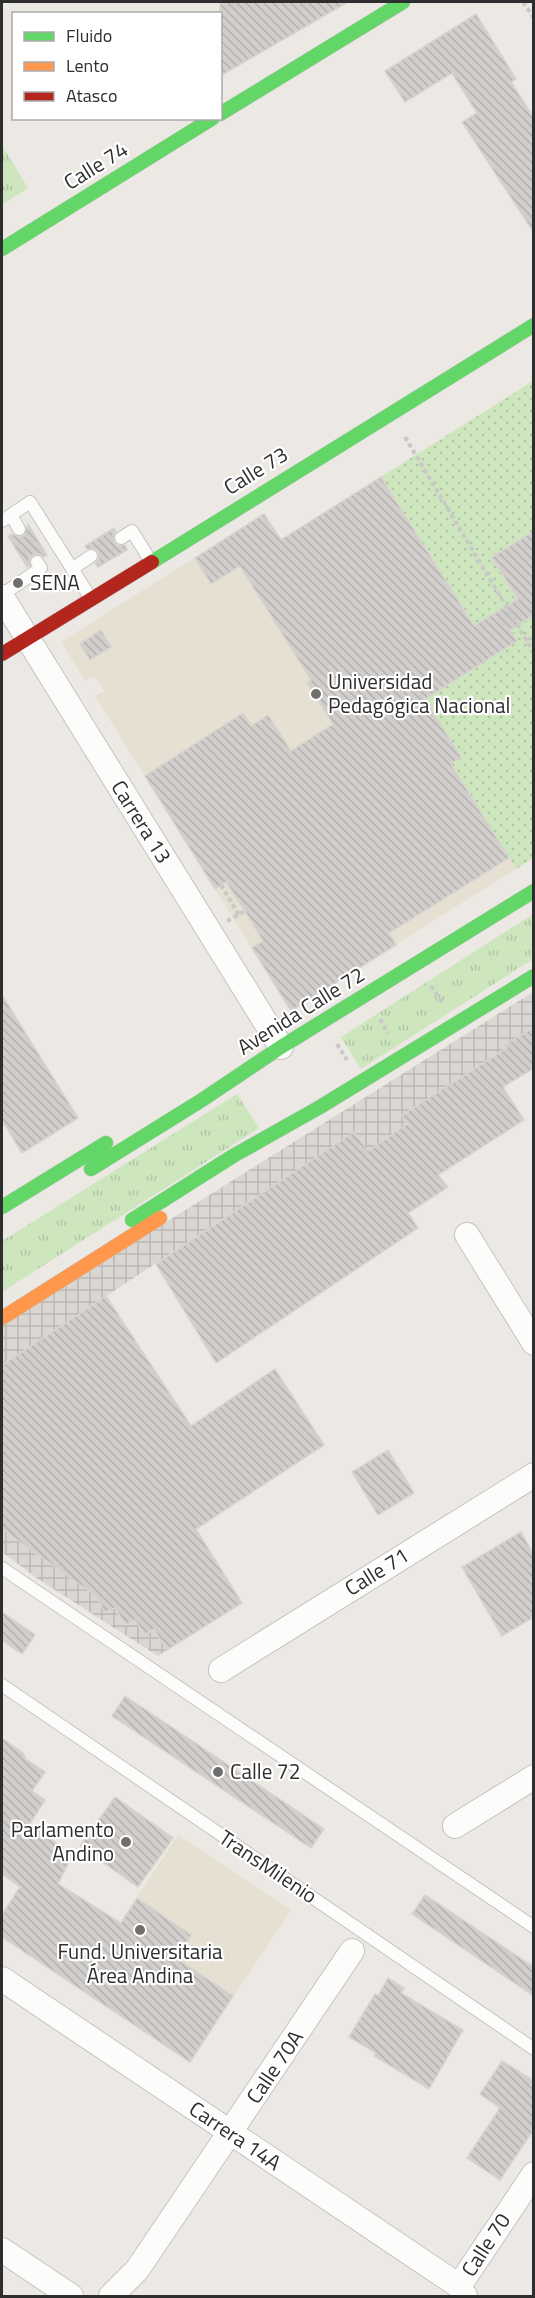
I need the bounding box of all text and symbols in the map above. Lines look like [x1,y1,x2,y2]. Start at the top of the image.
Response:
legend [12,12,222,120]
text: Fluido [66,22,112,49]
text: Lento [66,52,109,79]
text: Atasco [66,82,117,109]
street label: Calle 74 [57,133,134,197]
street label: Calle 73 [217,438,294,502]
place label: SENA [30,566,80,598]
marker: SENA [11,576,25,590]
place label: Universidad Pedagógica Nacional [328,665,510,721]
marker: Universidad Pedagógica Nacional [309,687,323,701]
street label: Carrera 13 [104,774,180,869]
street label: Avenida Calle 72 [230,958,371,1062]
street label: Calle 71 [338,1539,415,1603]
place label: Calle 72 [230,1755,300,1787]
marker: Calle 72 [211,1765,225,1779]
place label: Parlamento Andino [11,1813,114,1869]
street label: TransMilenio [213,1821,324,1911]
marker: Parlamento Andino [119,1835,133,1849]
marker: Fund. Universitaria Área Andina [133,1923,147,1937]
place label: Fund. Universitaria Área Andina [57,1935,223,1991]
street label: Calle 70A [238,2023,311,2110]
street label: Carrera 14A [183,2092,289,2178]
street label: Calle 70 [453,2206,518,2283]

